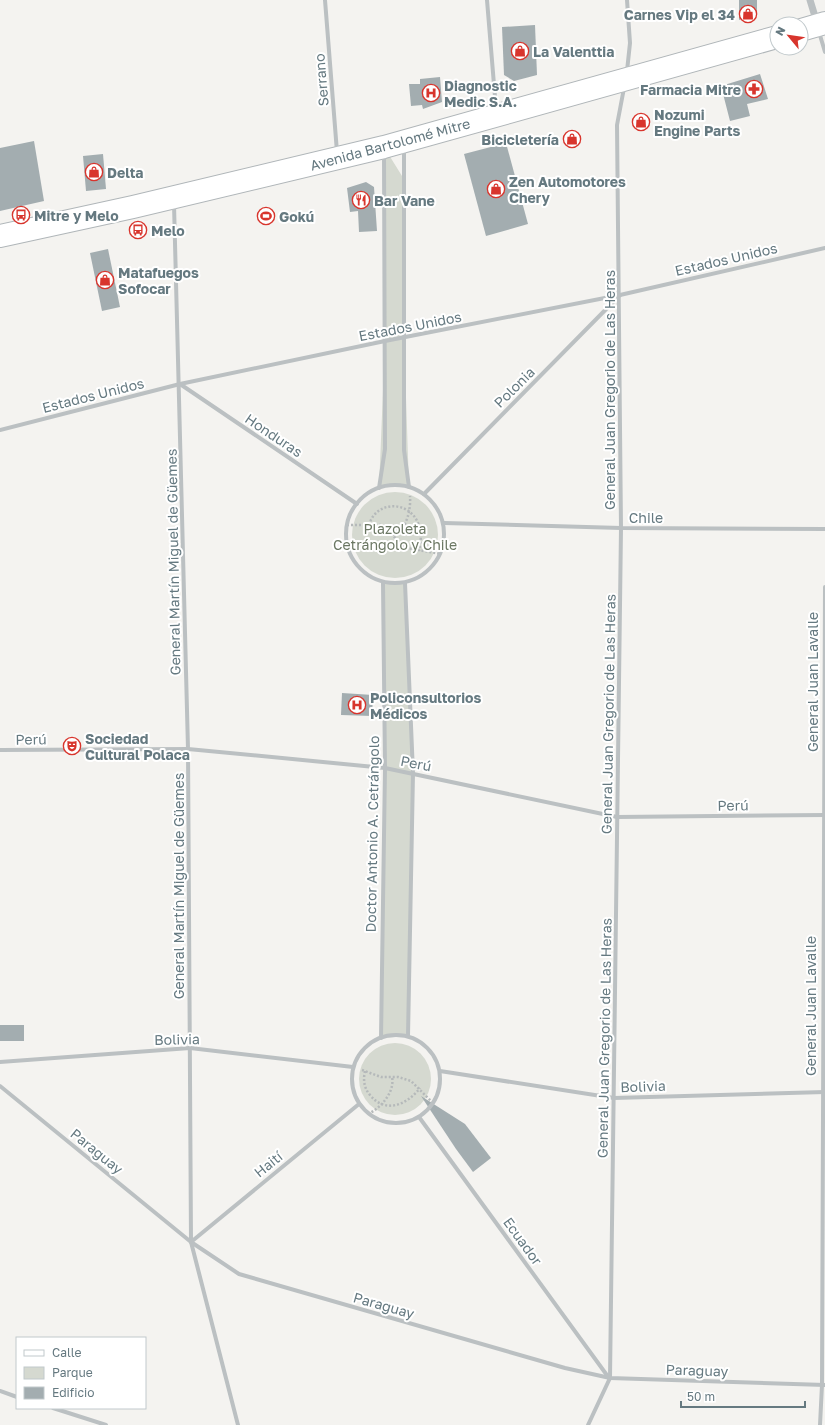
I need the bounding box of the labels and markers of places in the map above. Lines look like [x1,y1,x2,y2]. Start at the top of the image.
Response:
shop icon: Carnes Vip el 34 [738,4,758,24]
place label: Carnes Vip el 34 [624,6,735,23]
shop icon: La Valenttia [510,41,530,61]
place label: La Valenttia [533,43,614,60]
place label: Diagnostic Medic S.A. [444,77,517,110]
pharmacy icon: Farmacia Mitre [744,79,764,99]
place label: Farmacia Mitre [640,81,741,98]
hospital icon: Diagnostic Medic S.A. [421,83,441,103]
place label: Nozumi Engine Parts [654,106,741,139]
shop icon: Nozumi Engine Parts [631,112,651,132]
shop icon: Bicicletería [562,129,582,149]
place label: Bicicletería [481,131,559,148]
shop icon: Delta [84,162,104,182]
place label: Delta [107,164,143,181]
place label: Zen Automotores Chery [509,173,626,206]
shop icon: Zen Automotores Chery [486,179,506,199]
restaurant icon: Bar Vane [351,190,371,210]
place label: Bar Vane [374,192,435,209]
bus stop icon: Mitre y Melo [11,205,31,225]
sports icon: Gokú [256,206,276,226]
place label: Mitre y Melo [34,207,119,224]
place label: Gokú [279,208,314,225]
bus stop icon: Melo [128,220,148,240]
place label: Melo [151,222,185,239]
place label: Matafuegos Sofocar [118,264,199,297]
shop icon: Matafuegos Sofocar [95,270,115,290]
place label: Policonsultorios Médicos [370,689,481,722]
hospital icon: Policonsultorios Médicos [347,695,367,715]
place label: Sociedad Cultural Polaca [85,730,190,763]
theatre icon: Sociedad Cultural Polaca [62,736,82,756]

